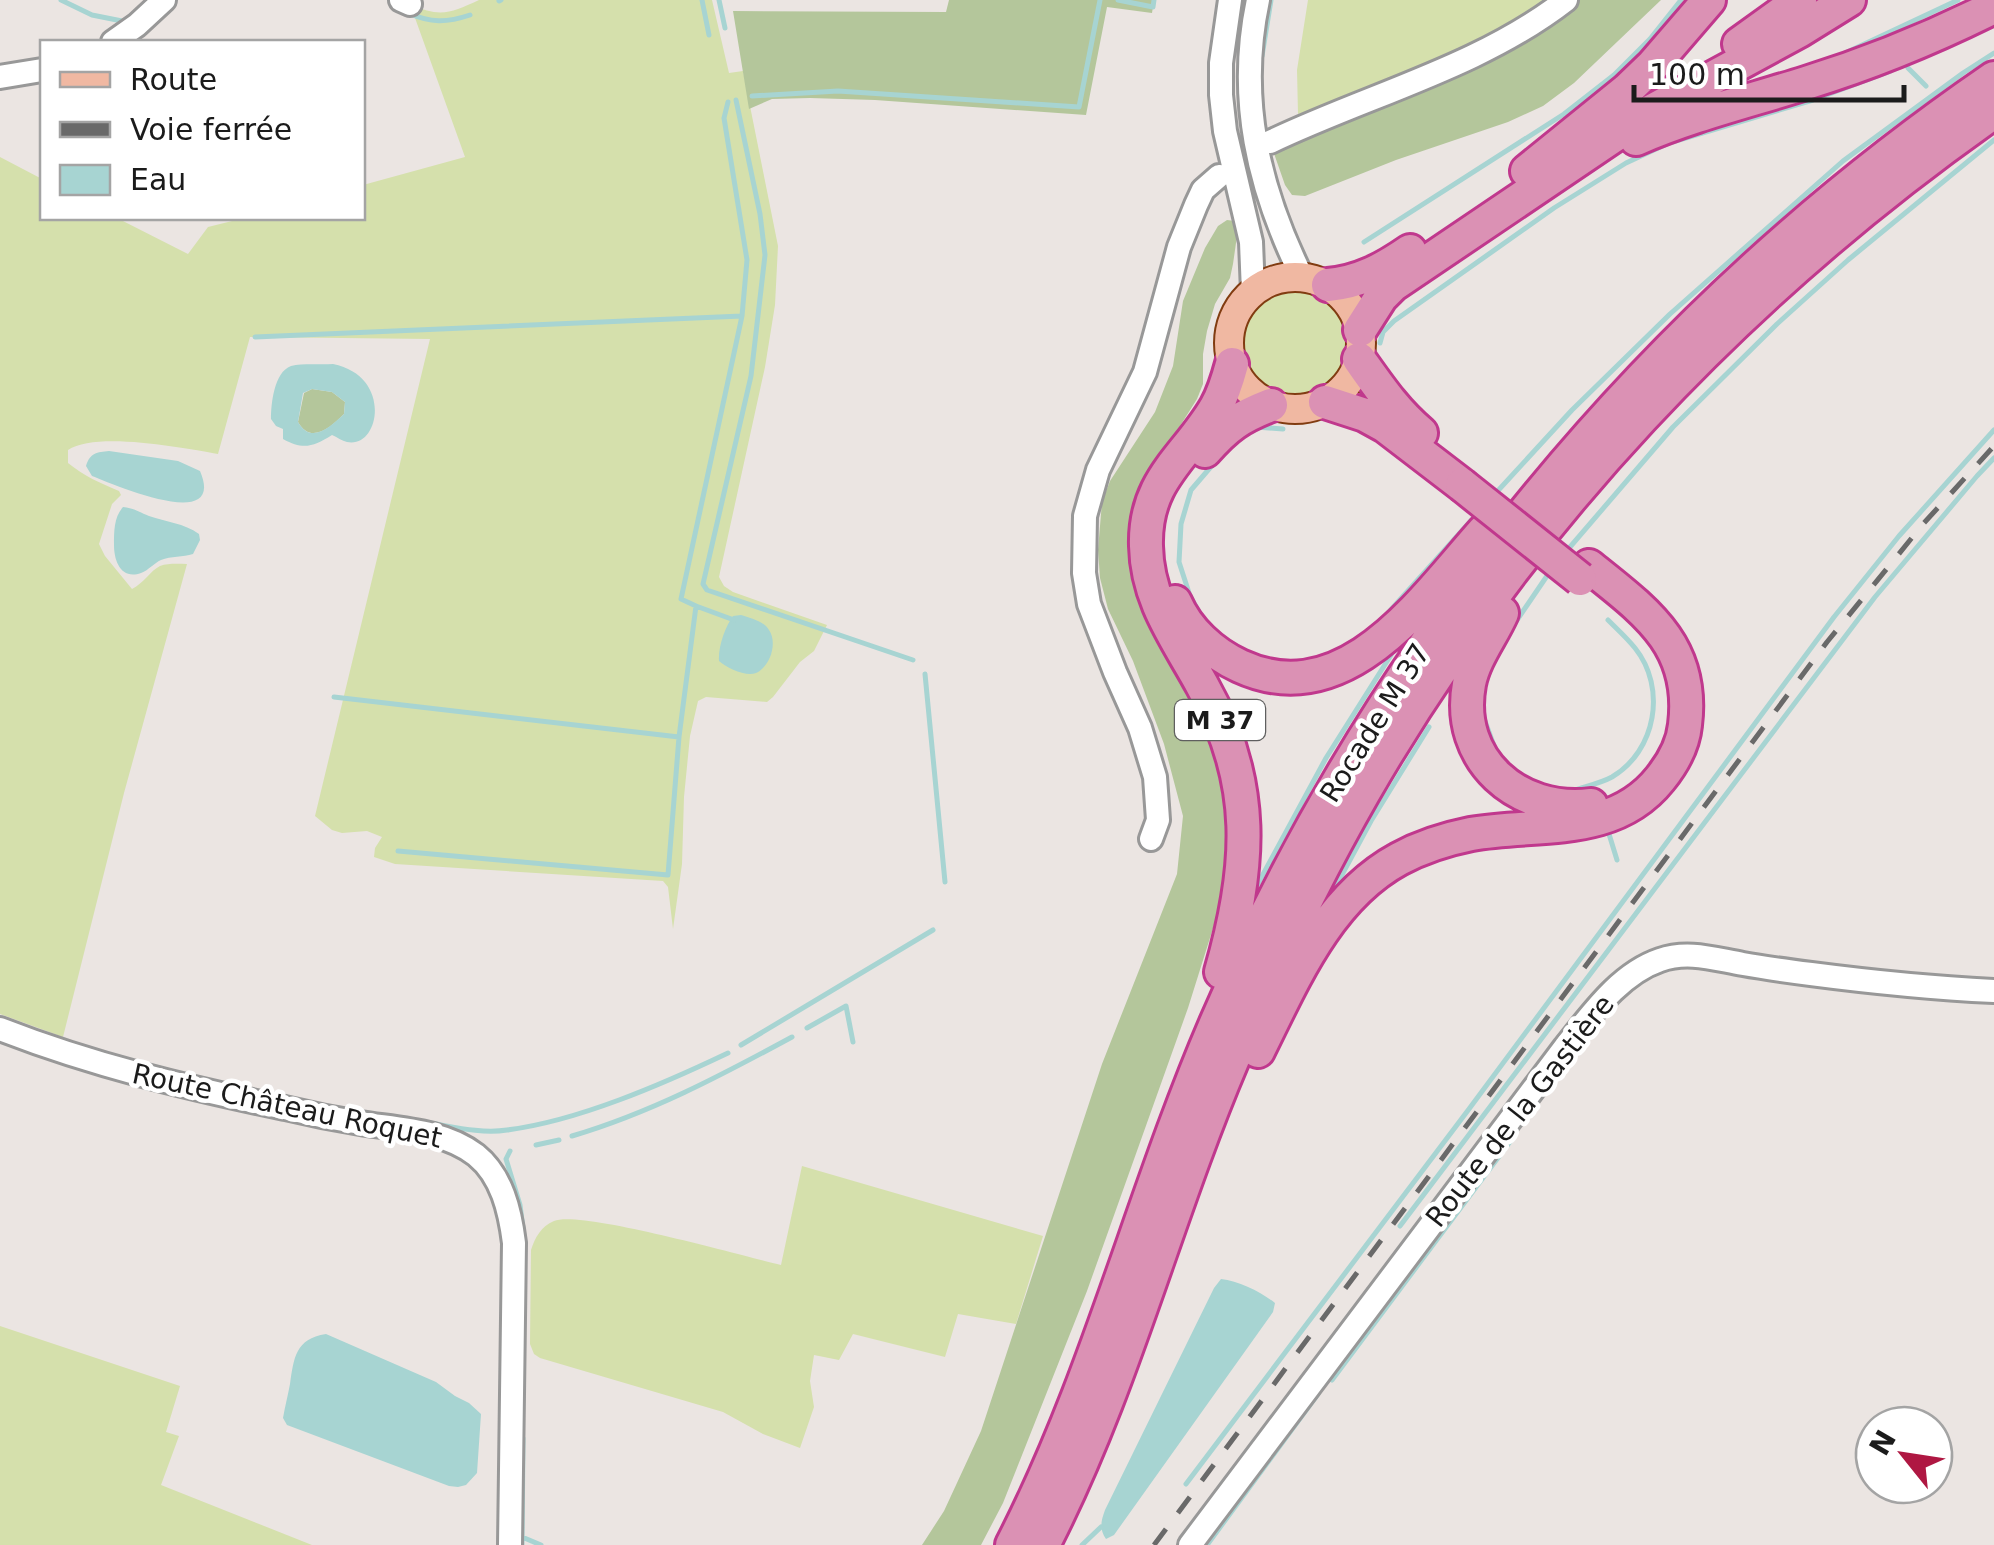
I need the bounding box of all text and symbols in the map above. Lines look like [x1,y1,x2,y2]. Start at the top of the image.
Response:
legend [40,40,365,220]
scale bar [1634,40,1904,102]
text: 100 m [1649,57,1745,92]
text: Route [130,62,217,97]
text: Voie ferrée [130,112,292,147]
text: Eau [130,162,186,197]
street label: Rocade M 37 [1313,638,1437,808]
road number: M 37 [1175,700,1265,740]
street label: Route de la Gastière [1419,988,1621,1234]
street label: Route Château Roquet [129,1057,445,1155]
north arrow [1854,1405,1954,1505]
text: N [1863,1424,1903,1461]

